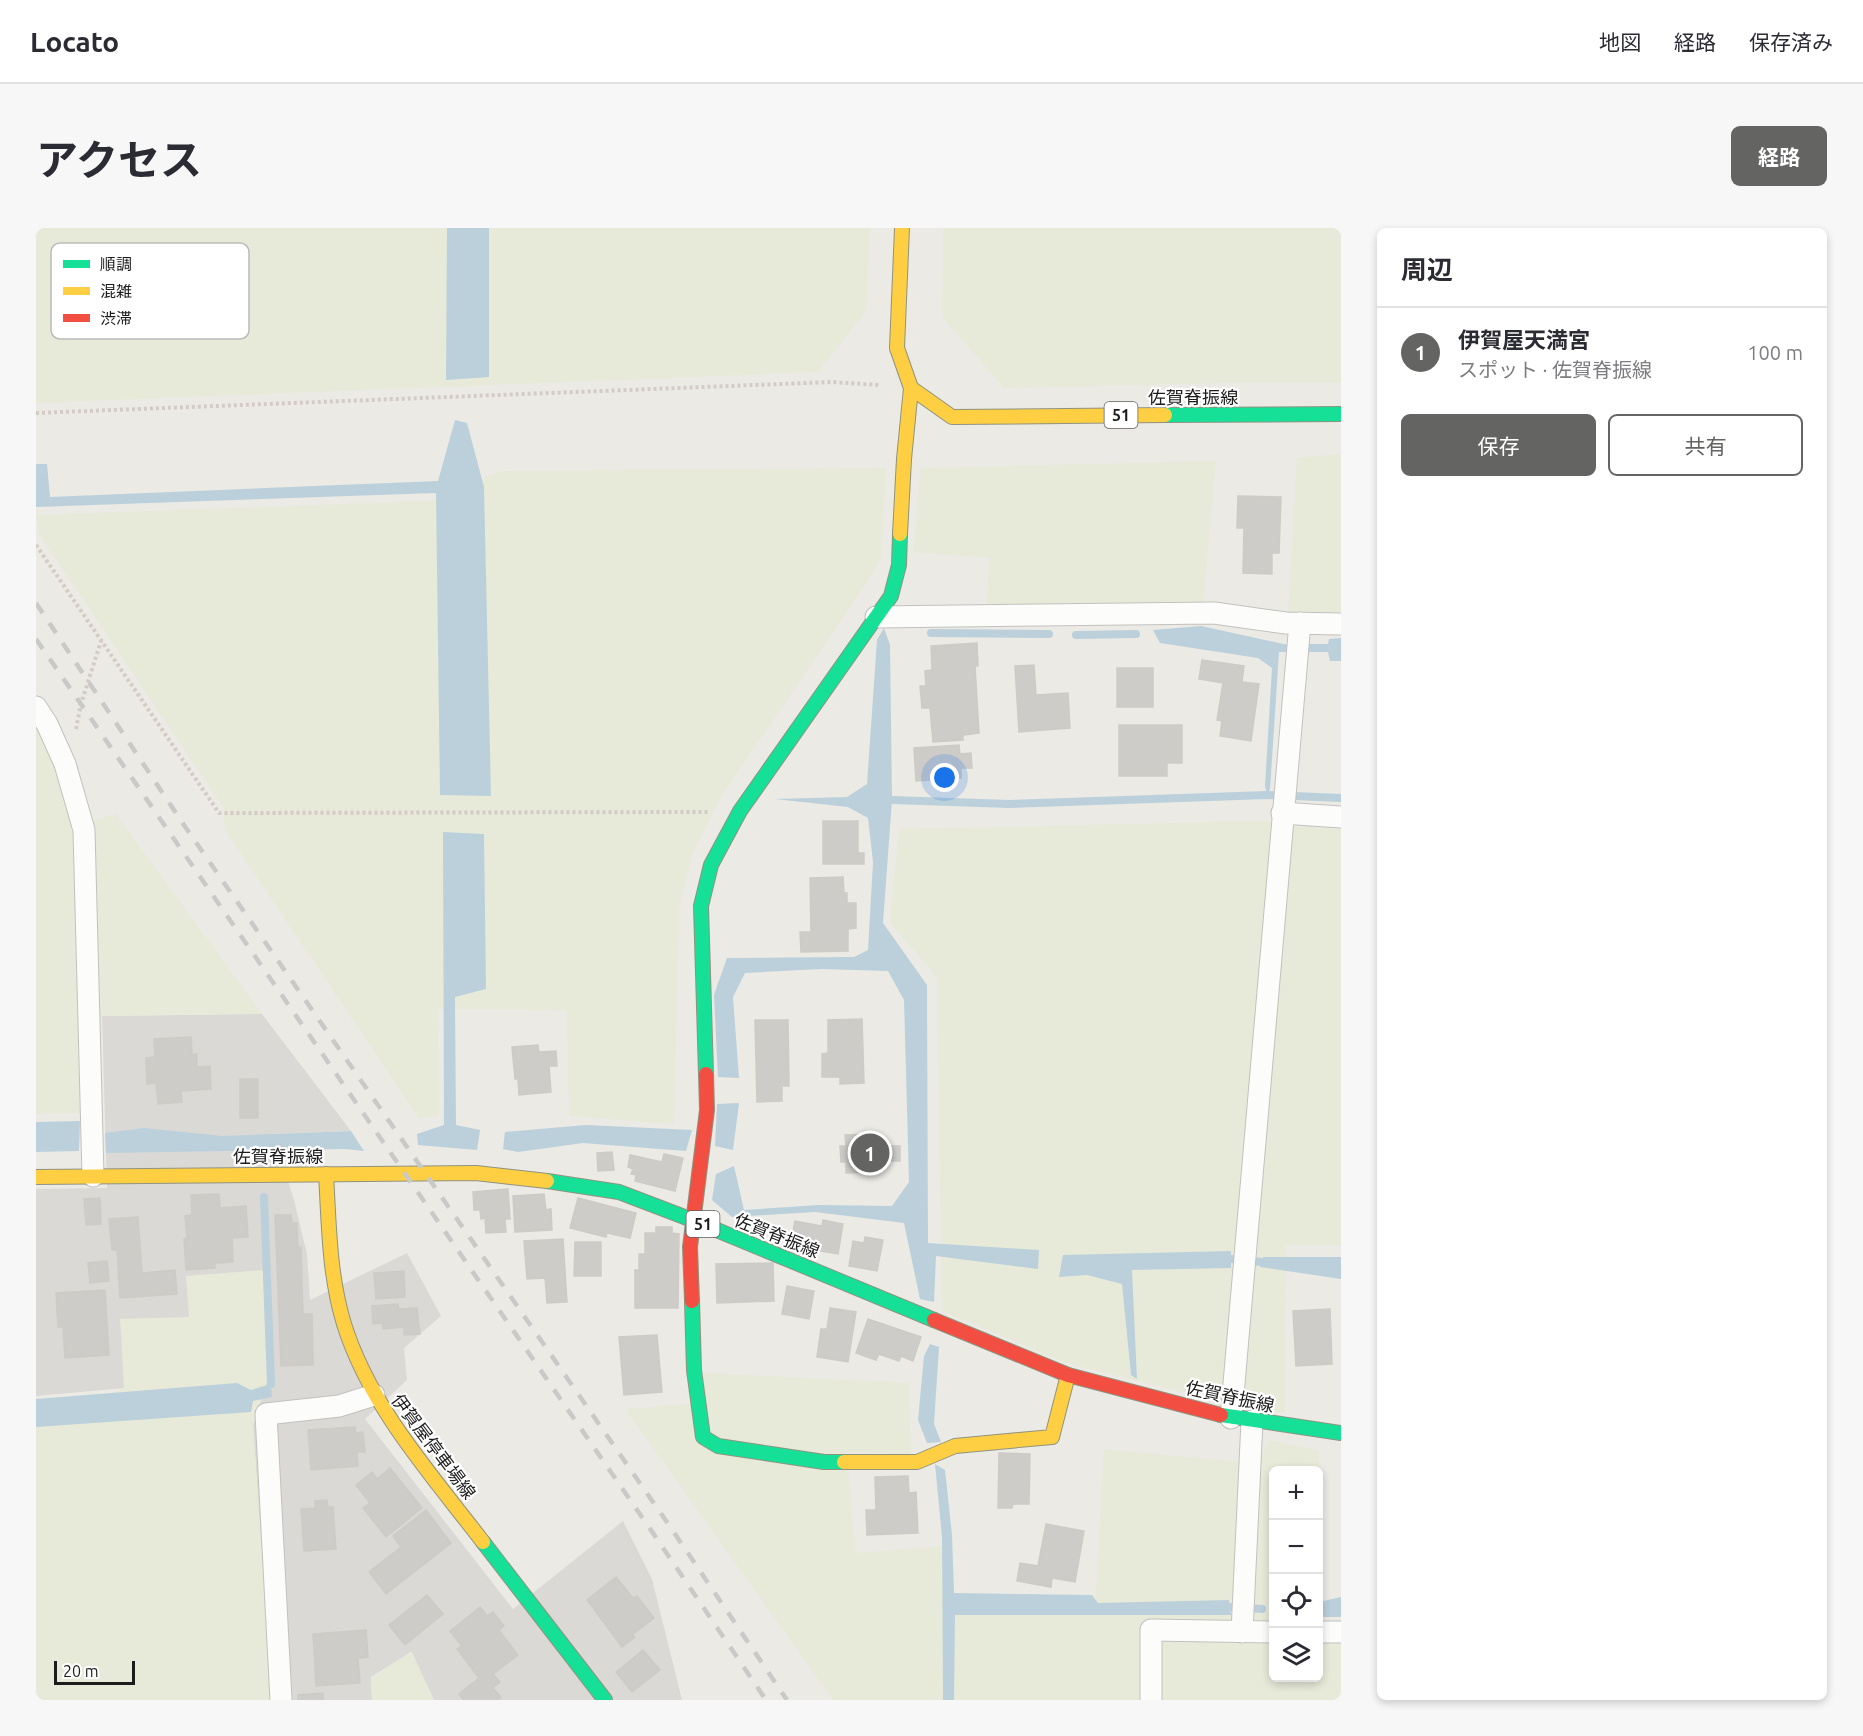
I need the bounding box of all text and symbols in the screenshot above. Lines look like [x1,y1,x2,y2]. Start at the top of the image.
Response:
text: Locato [30,26,119,57]
text: 地図 [1599,30,1641,54]
text: 経路 [1674,30,1716,54]
text: 保存済み [1749,30,1833,54]
button: 経路 [1731,126,1827,186]
text: アクセス [36,136,202,183]
legend [51,243,249,339]
text: 順調 [100,255,132,273]
text: 周辺 [1401,255,1453,284]
text: 混雑 [100,282,132,300]
text: 渋滞 [100,309,132,327]
text: 伊賀屋天満宮 [1458,327,1590,352]
text: 1 [1415,341,1426,364]
text: 100 m [1747,341,1803,364]
text: スポット · 佐賀脊振線 [1458,358,1652,381]
street label: 佐賀脊振線 [1148,387,1238,407]
road number: 51 [1104,402,1138,428]
button: 保存 [1401,414,1596,476]
button: 共有 [1608,414,1803,476]
your location [930,763,959,792]
pin: 1 [850,1130,890,1176]
street label: 佐賀脊振線 [233,1146,323,1166]
street label: 佐賀脊振線 [732,1209,822,1261]
road number: 51 [686,1211,720,1237]
street label: 佐賀脊振線 [1184,1377,1276,1415]
street label: 伊賀屋停車場線 [388,1390,480,1502]
map controls [1269,1466,1323,1682]
button: + [1269,1466,1323,1520]
button: − [1269,1520,1323,1574]
button: locate [1269,1574,1323,1628]
button: layers [1269,1628,1323,1682]
scale bar [54,1658,135,1686]
text: 20 m [63,1662,99,1680]

